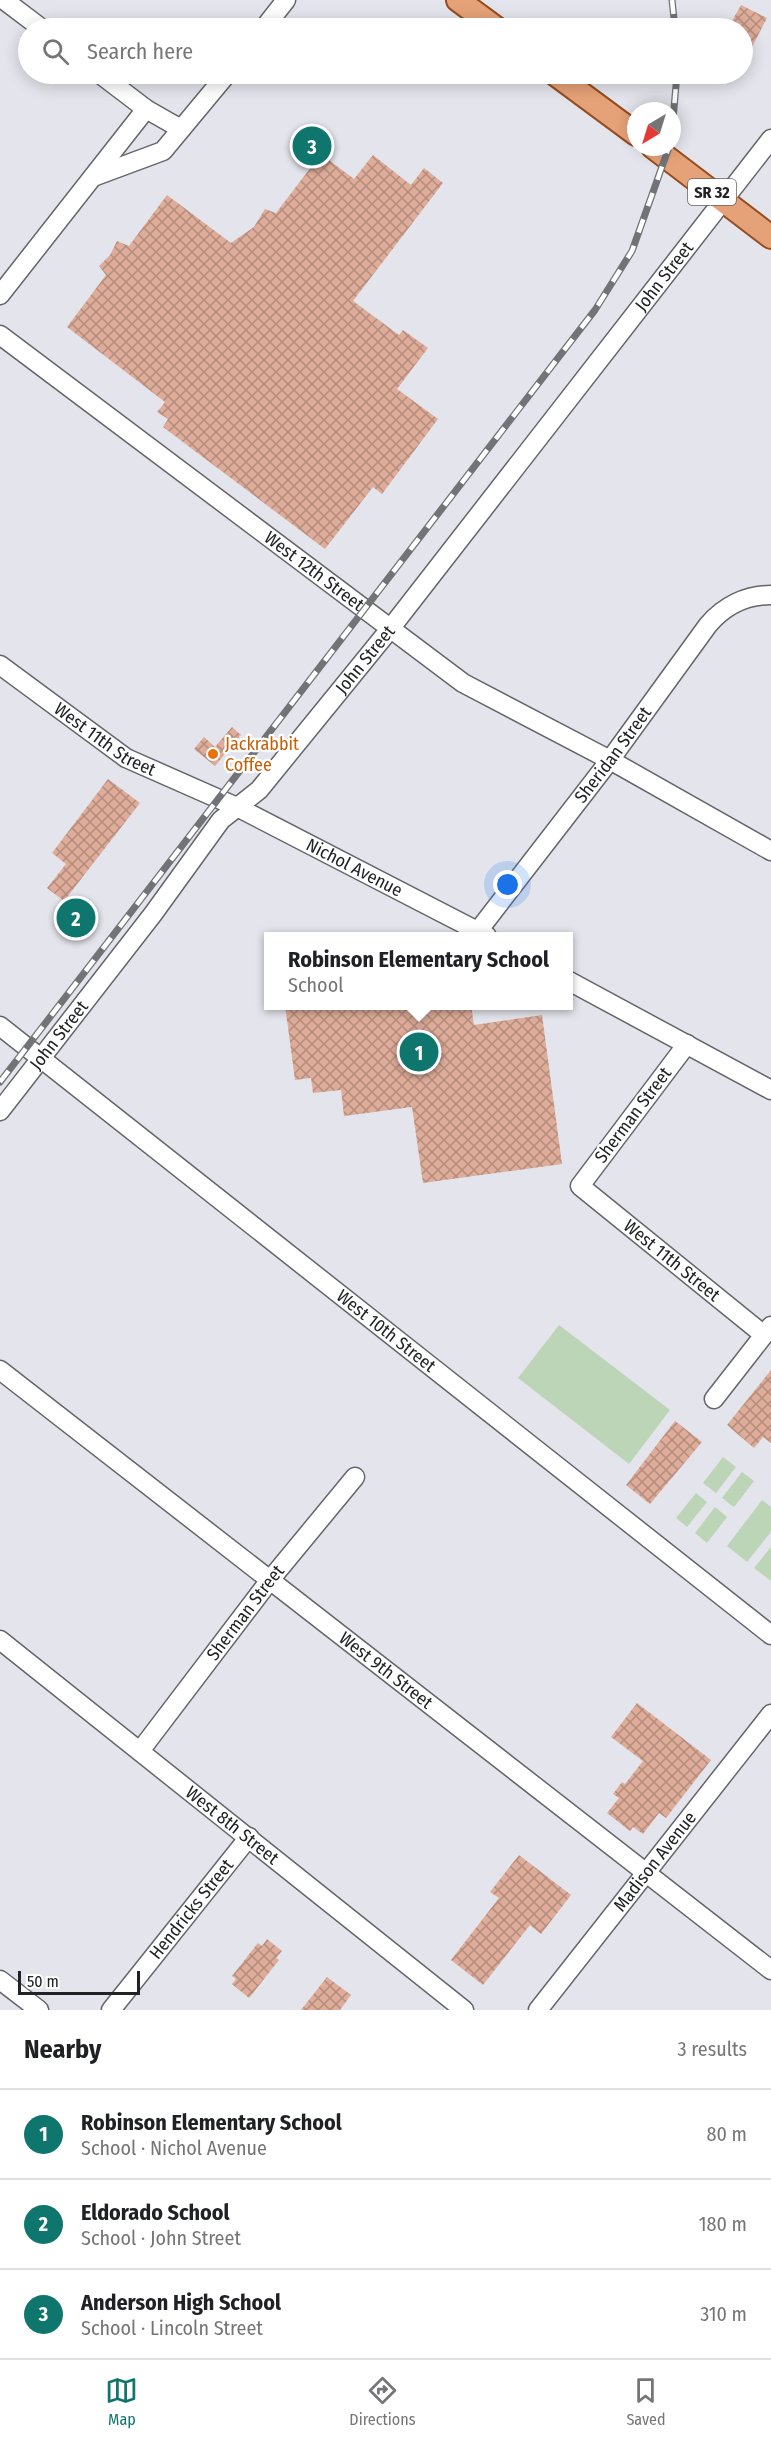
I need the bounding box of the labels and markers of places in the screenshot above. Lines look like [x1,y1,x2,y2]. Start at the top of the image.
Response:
pin: 3 [292,124,332,168]
place label: Jackrabbit Coffee [225,733,299,776]
marker: Jackrabbit Coffee [206,747,220,761]
pin: 2 [56,896,96,940]
pin: 1 [400,1030,438,1074]

